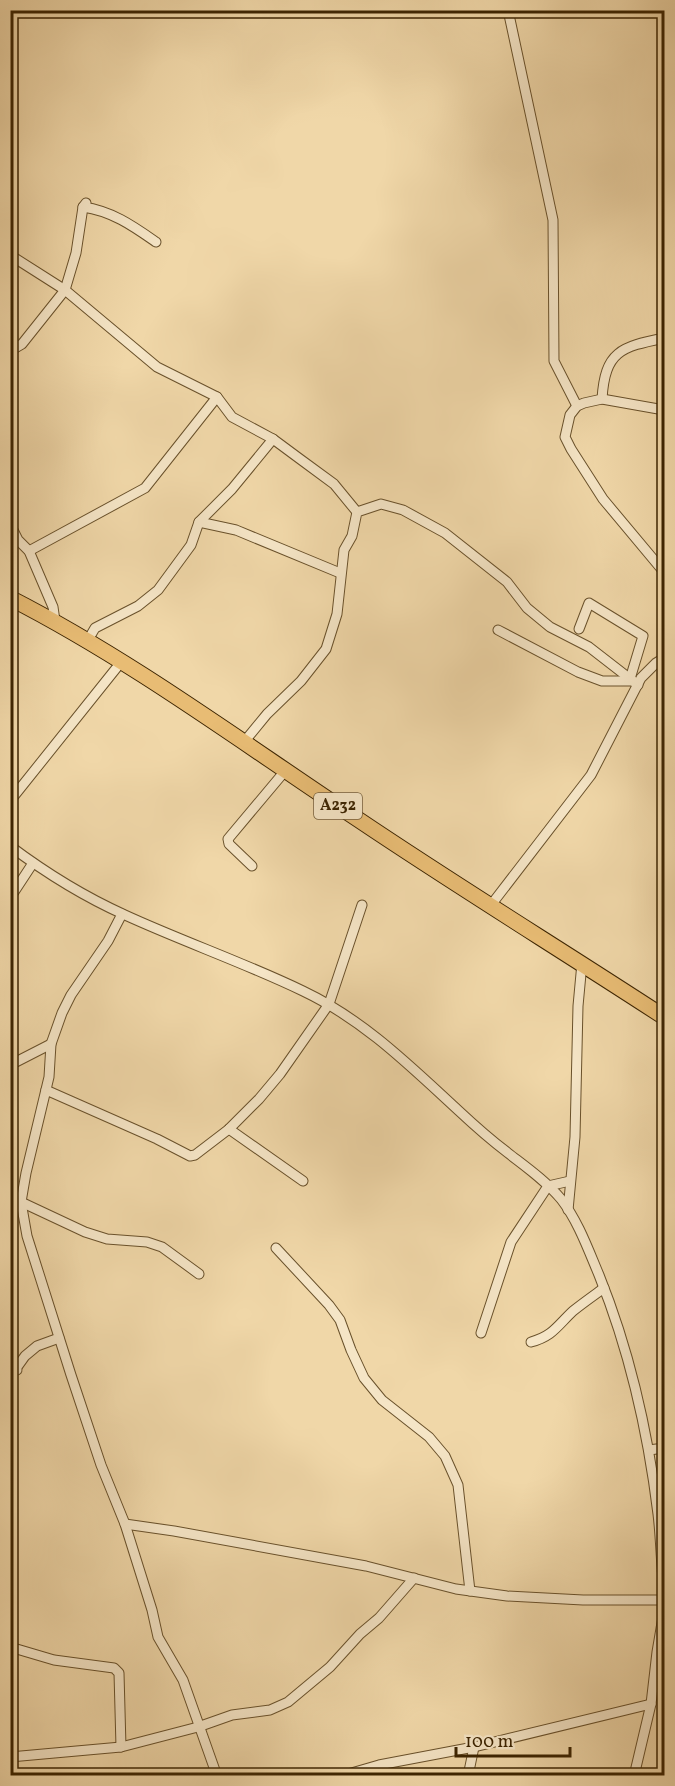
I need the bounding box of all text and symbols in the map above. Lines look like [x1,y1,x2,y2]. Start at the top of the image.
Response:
road number: A232 [314,793,362,819]
scale bar [456,1720,570,1758]
text: 100 m [465,1730,514,1755]

